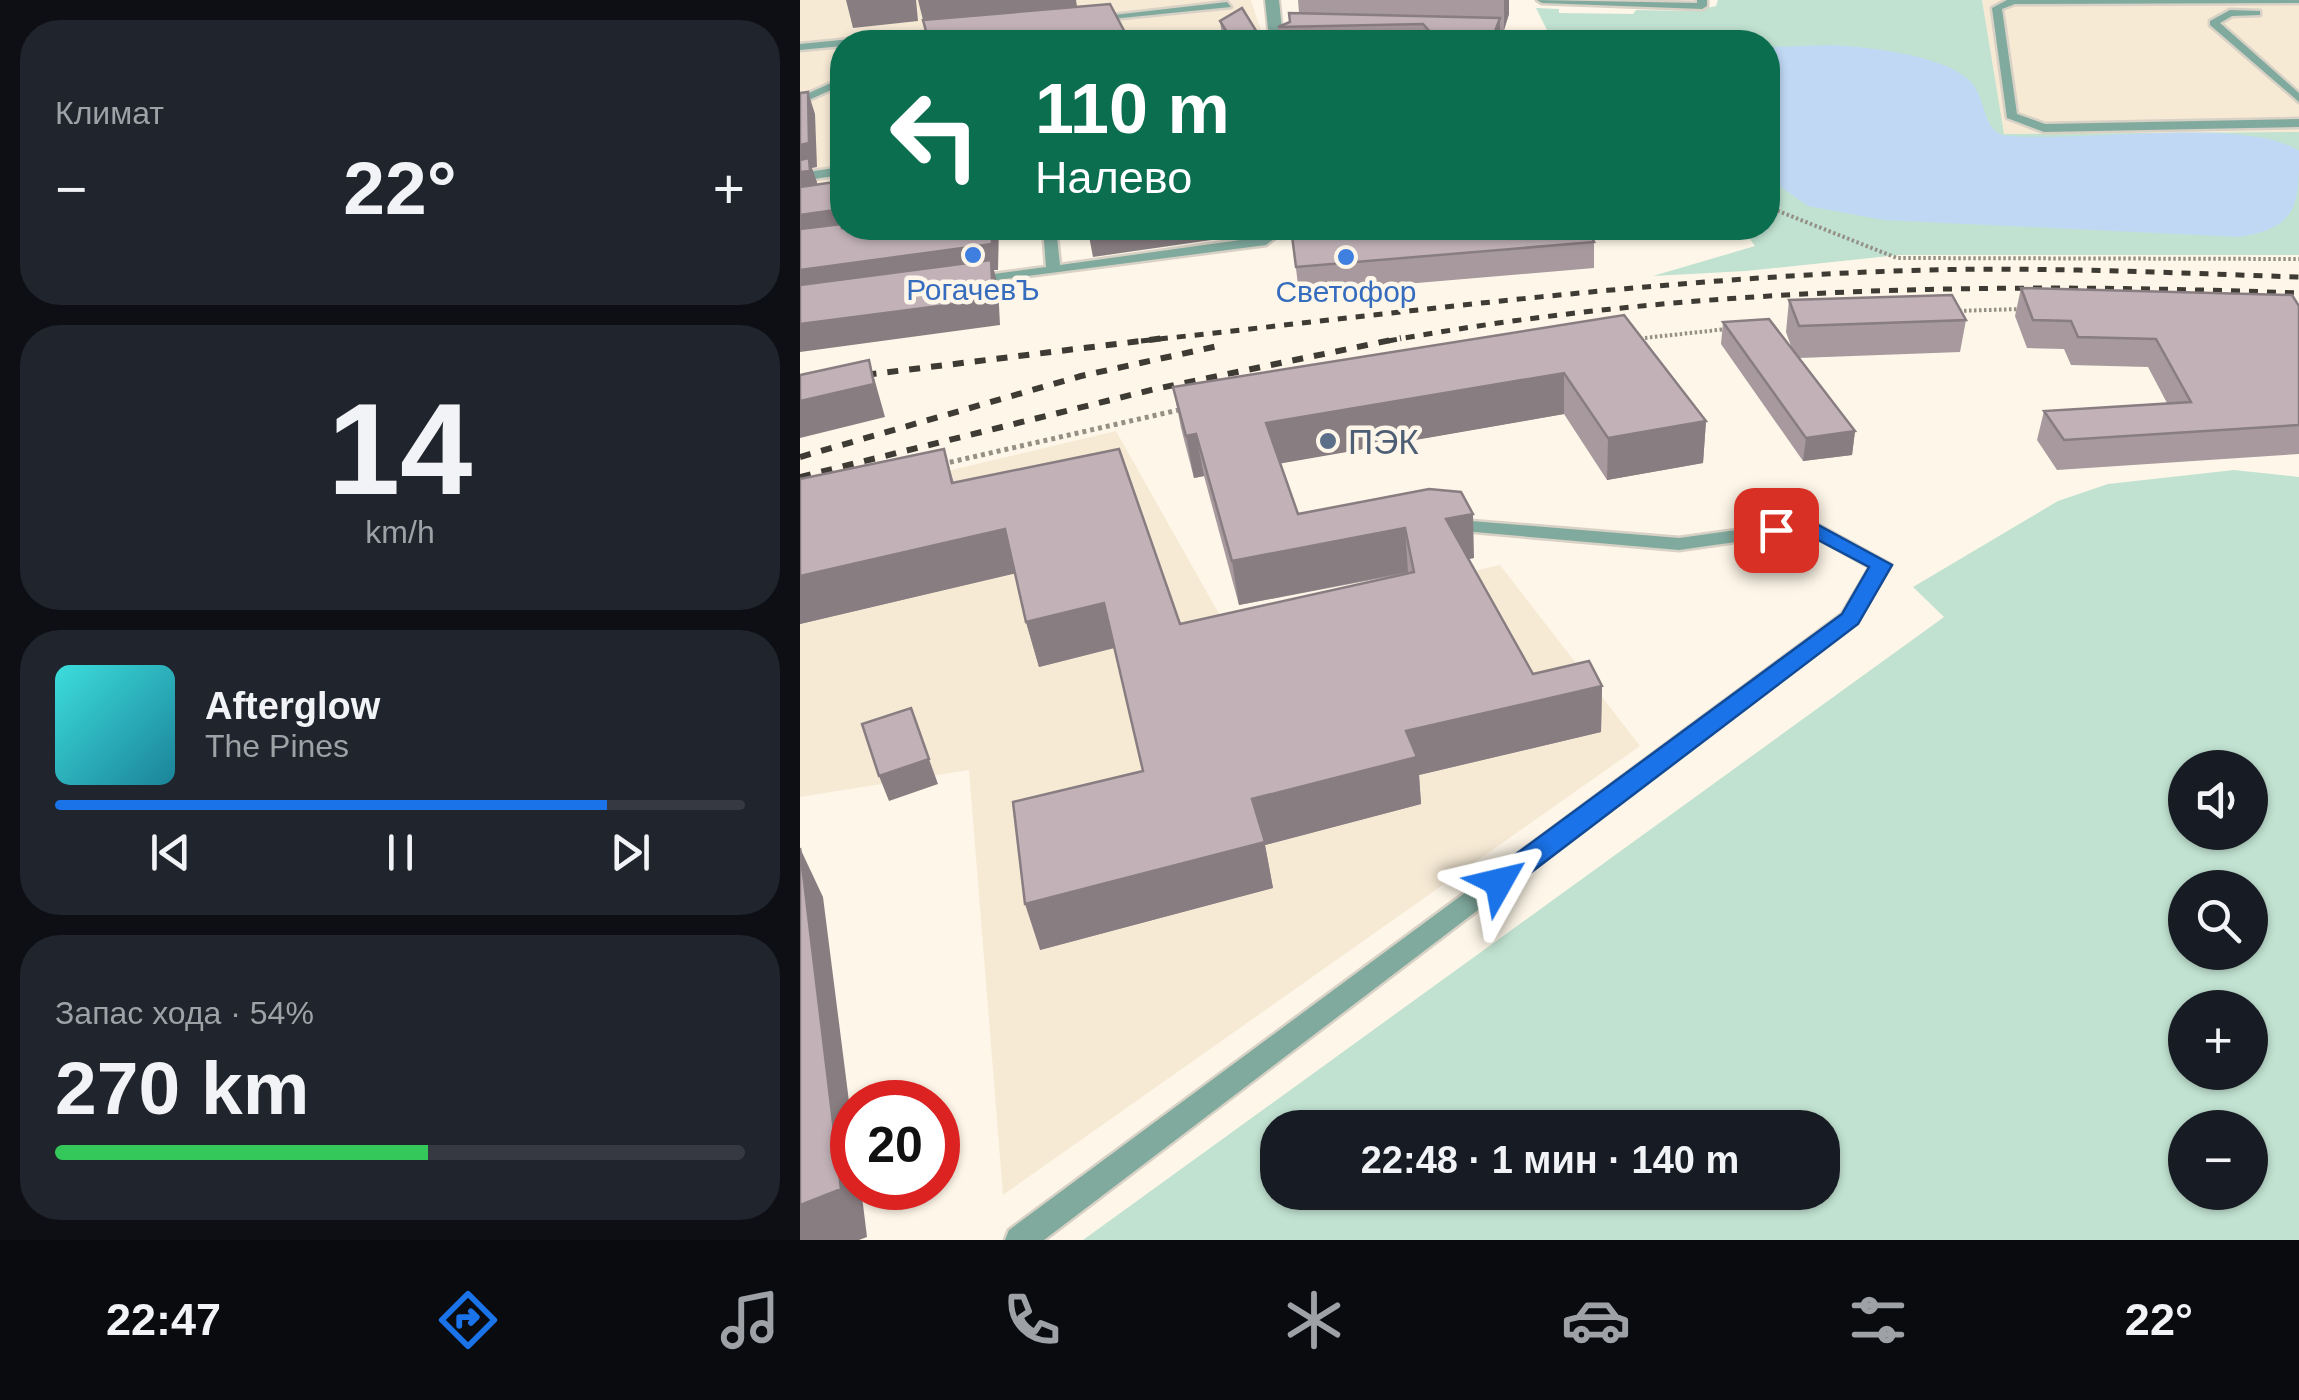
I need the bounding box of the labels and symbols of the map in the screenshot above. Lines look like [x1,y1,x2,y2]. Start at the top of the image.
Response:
marker: РогачевЪ [962,244,984,266]
marker: Светофор [1335,246,1357,268]
place label: РогачевЪ [906,273,1040,306]
place label: Светофор [1275,275,1417,308]
place label: ПЭК [1348,422,1419,461]
marker: ПЭК [1317,430,1339,452]
pin [1734,488,1819,573]
position arrow [1447,830,1551,934]
speed limit sign: 20 [830,1080,960,1210]

